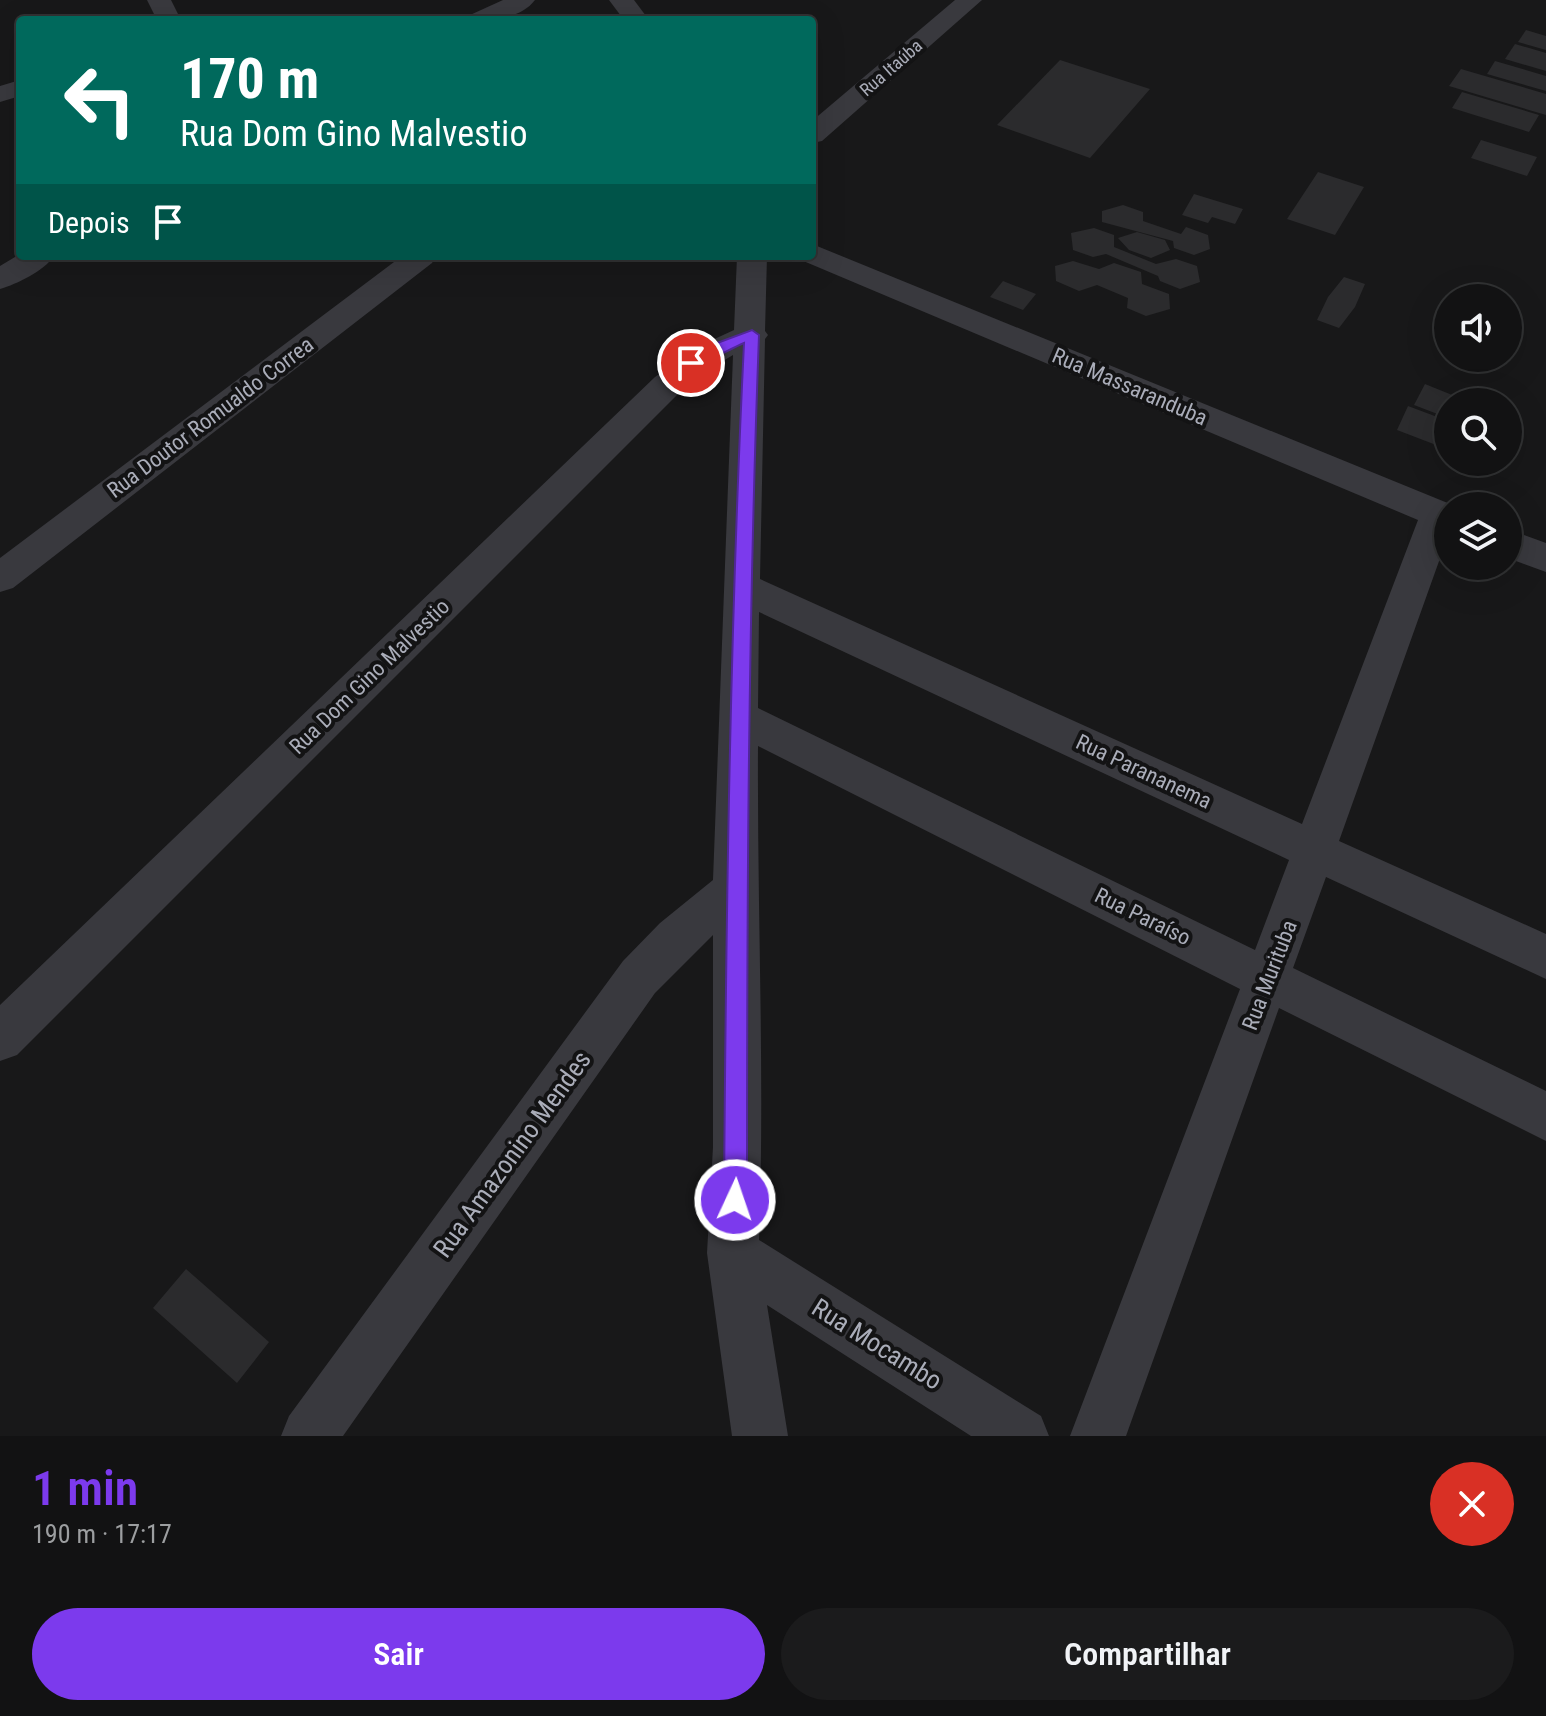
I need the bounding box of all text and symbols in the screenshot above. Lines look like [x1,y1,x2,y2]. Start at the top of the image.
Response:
street label: Rua Itaúba [855,35,926,100]
text: 170 m [180,46,319,112]
icon: left [48,48,152,152]
text: Rua Dom Gino Malvestio [180,113,527,155]
icon: arrive [146,200,190,244]
text: Depois [48,205,130,240]
map controls [1434,284,1522,580]
button: sound [1434,284,1522,372]
pin [657,329,725,397]
street label: Rua Doutor Romualdo Correa [102,332,318,503]
icon: arrive [669,341,713,385]
street label: Rua Massaranduba [1048,343,1211,430]
button: search [1434,388,1522,476]
button: layers [1434,492,1522,580]
street label: Rua Dom Gino Malvestio [284,594,454,759]
street label: Rua Parananema [1072,729,1216,814]
street label: Rua Paraíso [1091,883,1195,950]
street label: Rua Murituba [1237,917,1302,1034]
street label: Rua Amazonino Mendes [427,1045,597,1263]
position arrow [693,1158,777,1242]
street label: Rua Mocambo [807,1292,947,1396]
text: 1 min [32,1460,138,1517]
button: close [1430,1462,1514,1546]
text: 190 m · 17:17 [32,1519,172,1549]
button: Sair [32,1608,765,1700]
button: Compartilhar [781,1608,1514,1700]

